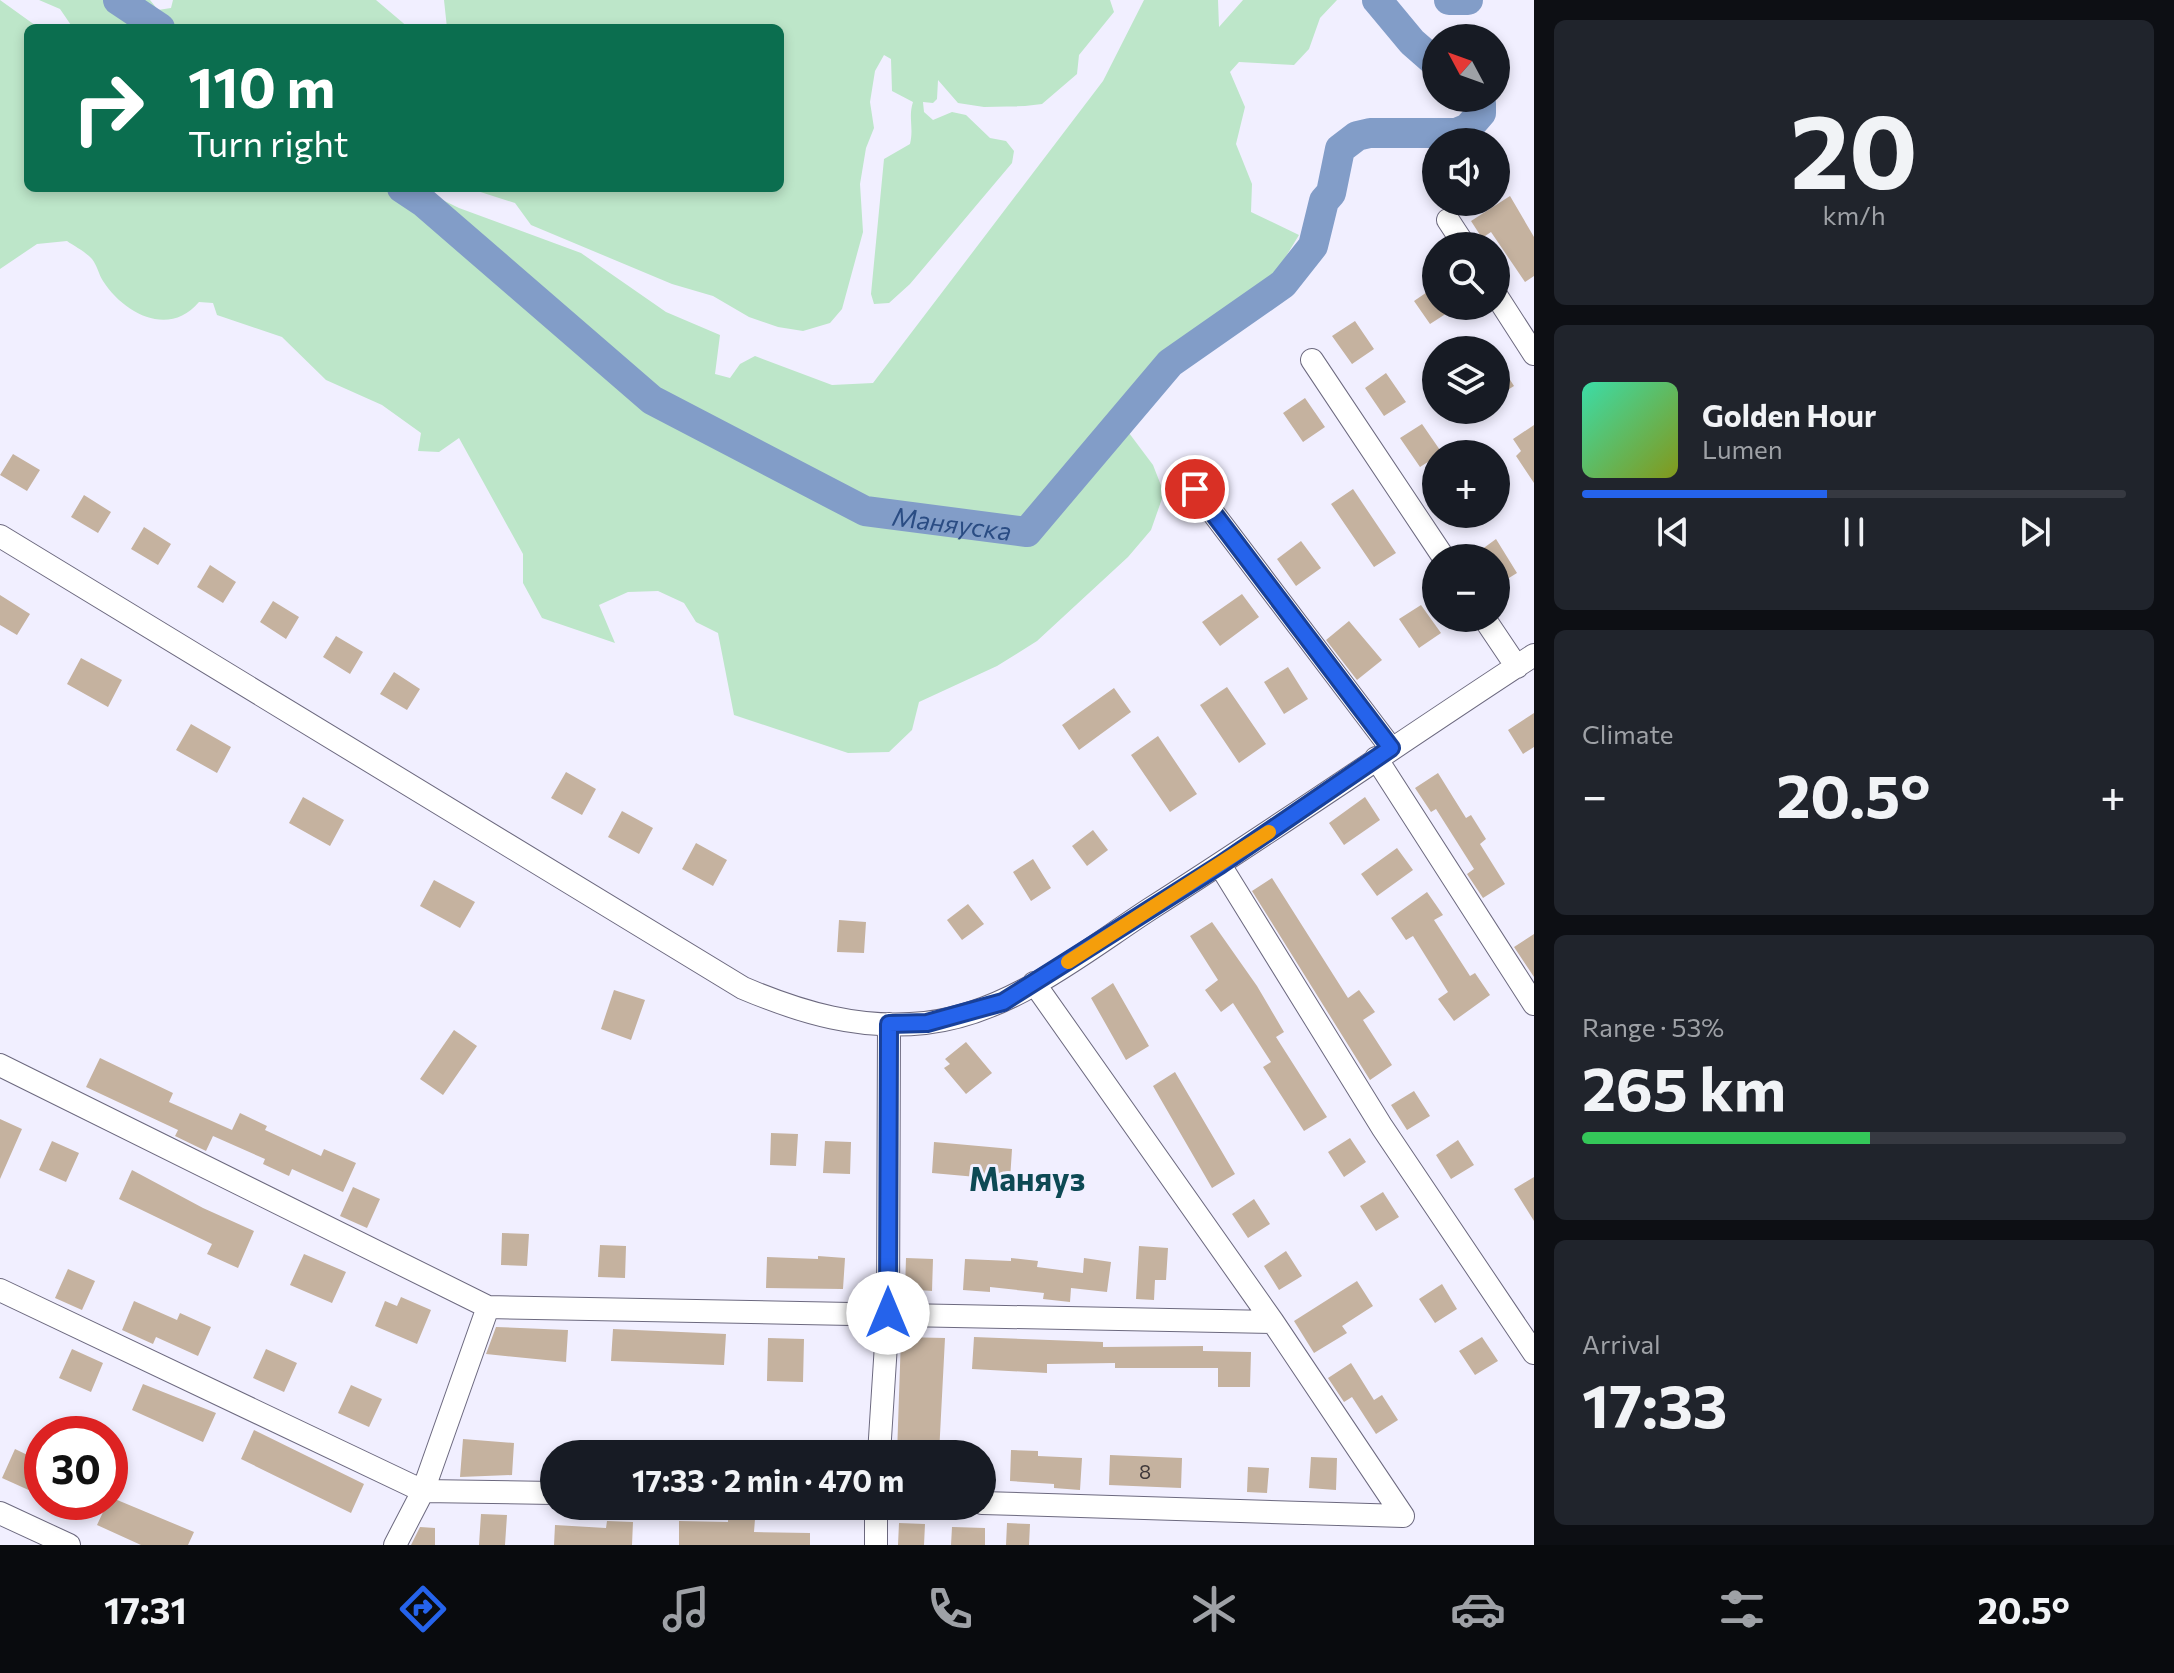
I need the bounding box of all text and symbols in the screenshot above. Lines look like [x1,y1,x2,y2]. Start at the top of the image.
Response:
north arrow [1422,24,1510,112]
map controls [1422,24,1510,632]
text: 110 m [188,51,335,120]
icon: right [56,56,160,160]
text: 20 [1790,83,1918,210]
text: Turn right [188,120,349,164]
button: sound [1422,128,1510,216]
text: km/h [1822,199,1886,230]
button: search [1422,232,1510,320]
button: layers [1422,336,1510,424]
text: Golden Hour [1702,396,1876,433]
text: Lumen [1702,433,1783,464]
button: + [1422,440,1510,528]
pin [1161,455,1229,523]
icon: arrive [1173,467,1217,511]
water label: Маняуска [891,499,1014,545]
icon: previous [1651,510,1695,554]
icon: pause [1832,510,1876,554]
icon: next [2013,510,2057,554]
button: − [1422,544,1510,632]
text: Climate [1582,718,1674,749]
text: 20.5° [1777,757,1931,830]
text: − [1582,767,1607,821]
text: + [2100,767,2126,821]
text: Range · 53% [1582,1011,1724,1042]
text: 265 km [1582,1050,1786,1123]
district label: Маняуз [969,1158,1085,1198]
position arrow [846,1271,930,1355]
text: Arrival [1582,1328,1661,1359]
text: 17:33 [1582,1367,1728,1440]
speed limit sign: 30 [24,1416,128,1520]
house number: 8 [1139,1459,1151,1483]
text: 17:33 · 2 min · 470 m [632,1461,904,1498]
icon: directions [395,1581,451,1637]
icon: music [658,1581,714,1637]
icon: phone [922,1581,978,1637]
icon: climate [1186,1581,1242,1637]
icon: car [1450,1581,1506,1637]
icon: filters [1714,1581,1770,1637]
text: 17:31 [104,1587,187,1631]
text: 20.5° [1978,1587,2070,1631]

